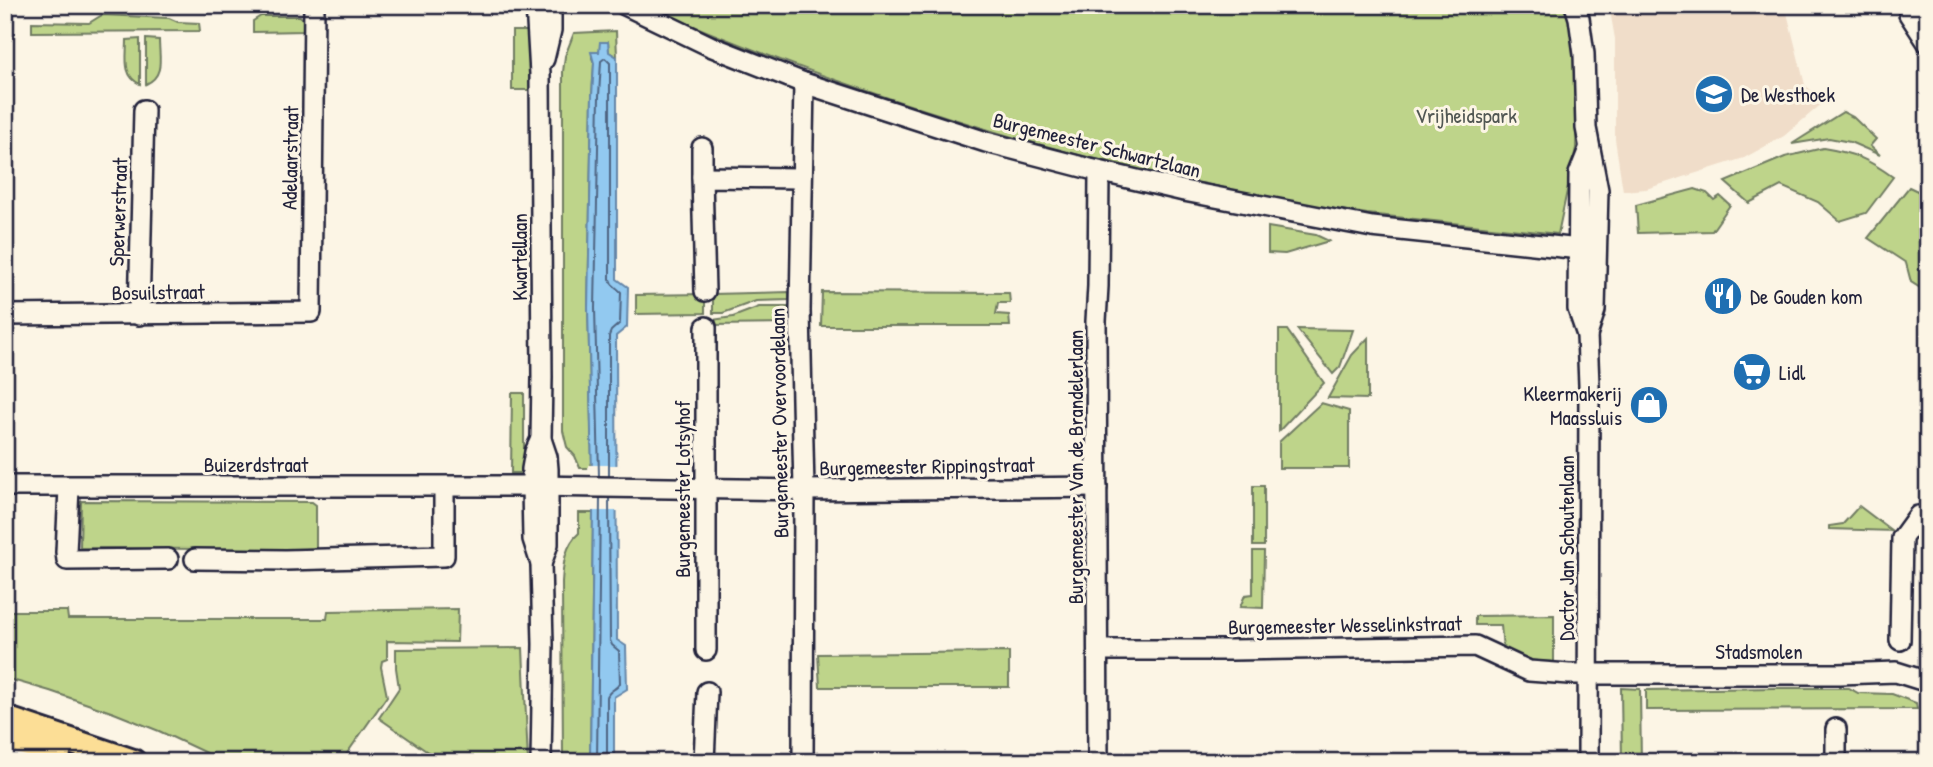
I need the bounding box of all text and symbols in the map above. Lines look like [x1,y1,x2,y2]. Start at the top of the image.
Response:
school or university icon: De Westhoek [1693,73,1735,115]
place label: De Westhoek [1741,80,1835,109]
park label: Vrijheidspark [1415,101,1517,130]
street label: Adelaarstraat [275,105,305,210]
street label: Burgemeester Schwartzlaan [990,105,1204,185]
street label: Sperwerstraat [102,157,134,267]
street label: Kwartellaan [505,213,534,301]
restaurant icon: De Gouden kom [1702,275,1744,317]
street label: Bosuilstraat [111,277,206,307]
place label: De Gouden kom [1750,282,1862,311]
street label: Burgemeester Overvoordelaan [762,308,796,538]
street label: Burgemeester Van de Brandelerlaan [1061,330,1090,604]
supermarket icon: Lidl [1731,351,1773,393]
place label: Lidl [1779,358,1806,387]
place label: Kleermakerij Maassluis [1523,379,1622,432]
shop icon: Kleermakerij Maassluis [1628,384,1670,426]
street label: Burgemeester Lotsyhof [668,400,697,578]
street label: Buizerdstraat [204,450,309,479]
street label: Burgemeester Rippingstraat [819,450,1036,482]
street label: Doctor Jan Schoutenlaan [1552,455,1581,641]
street label: Burgemeester Wesselinkstraat [1228,608,1463,642]
street label: Stadsmolen [1715,637,1803,666]

